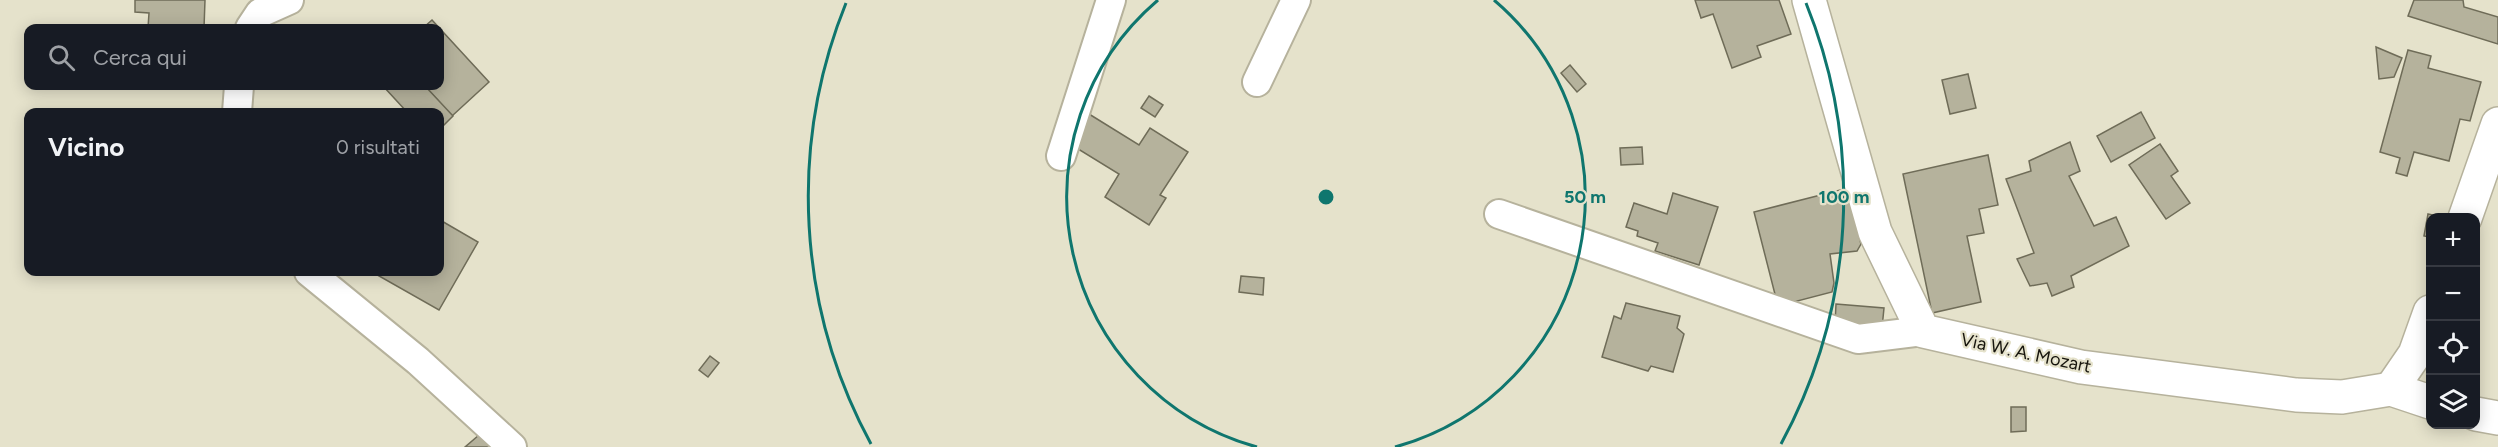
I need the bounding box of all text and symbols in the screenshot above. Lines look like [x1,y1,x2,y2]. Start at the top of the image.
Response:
search box [24,24,444,90]
icon: search [45,41,78,74]
text: Cerca qui [93,44,187,71]
text: Vicino [48,131,124,163]
text: 0 risultati [336,135,420,159]
text: 50 m [1564,186,1606,208]
text: 100 m [1819,186,1869,208]
centre of rings [1316,187,1336,207]
map controls [2426,213,2480,429]
button: + [2426,213,2480,267]
button: − [2426,267,2480,321]
button: locate [2426,321,2480,375]
street label: Via W. A. Mozart [1959,328,2093,378]
button: layers [2426,375,2480,429]

